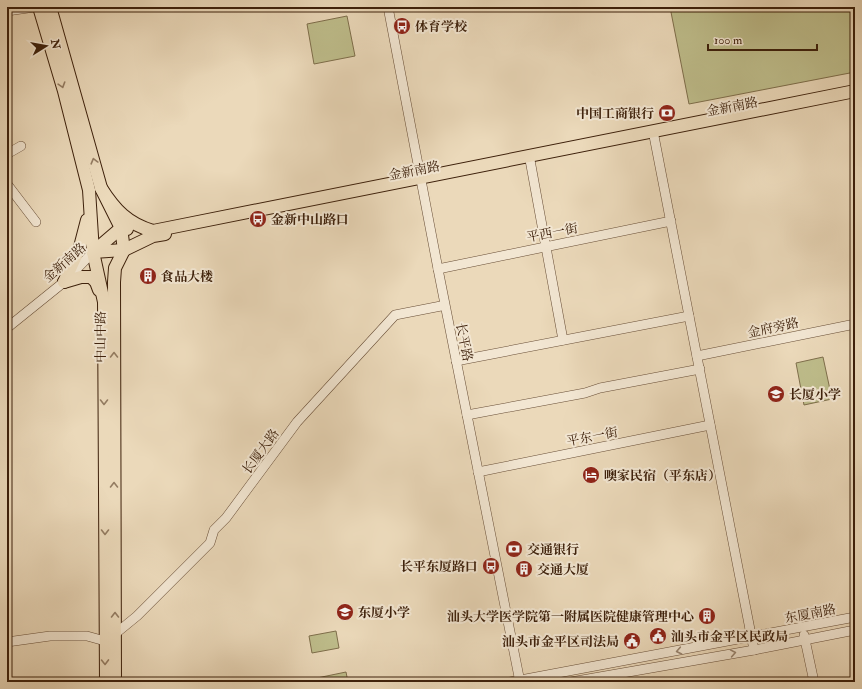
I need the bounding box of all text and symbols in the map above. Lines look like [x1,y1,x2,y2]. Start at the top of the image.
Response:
bus stop icon: 体育学校 [392,16,412,36]
place label: 体育学校 [415,19,467,35]
north arrow [26,26,66,66]
scale bar [708,26,817,52]
text: 100 m [714,33,743,48]
text: N [48,37,63,51]
one-way arrow [57,81,66,88]
street label: 金新南路 [705,94,759,120]
bank icon: 中国工商银行 [657,103,677,123]
place label: 中国工商银行 [576,106,654,122]
one-way arrow [90,158,98,164]
street label: 金新南路 [387,158,441,184]
bus stop icon: 金新中山路口 [248,209,268,229]
place label: 金新中山路口 [271,212,349,228]
street label: 平西一街 [525,220,579,246]
street label: 金新南路 [40,240,90,286]
building icon: 食品大楼 [138,266,158,286]
place label: 食品大楼 [161,269,213,285]
street label: 中山中路 [93,311,109,363]
street label: 金府旁路 [746,315,800,341]
street label: 长平路 [452,322,476,363]
one-way arrow [110,352,118,358]
school or university icon: 长厦小学 [766,384,786,404]
place label: 长厦小学 [789,387,841,403]
one-way arrow [100,399,108,405]
street label: 平东一街 [565,424,619,450]
street label: 长厦大路 [239,426,283,477]
hotel icon: 噢家民宿（平东店） [581,465,601,485]
place label: 噢家民宿（平东店） [604,468,721,484]
one-way arrow [110,482,118,488]
one-way arrow [101,529,109,535]
bank icon: 交通银行 [504,539,524,559]
place label: 交通银行 [527,542,579,558]
bus stop icon: 长平东厦路口 [481,556,501,576]
place label: 长平东厦路口 [400,559,478,575]
building icon: 交通大厦 [514,559,534,579]
place label: 交通大厦 [537,562,589,578]
street label: 东厦南路 [783,601,837,627]
school or university icon: 东厦小学 [335,602,355,622]
place label: 东厦小学 [358,605,410,621]
building icon: 汕头大学医学院第一附属医院健康管理中心 [697,606,717,626]
place label: 汕头大学医学院第一附属医院健康管理中心 [447,609,694,625]
one-way arrow [111,612,119,618]
public building icon: 汕头市金平区民政局 [648,626,668,646]
place label: 汕头市金平区民政局 [671,629,788,645]
public building icon: 汕头市金平区司法局 [622,631,642,651]
place label: 汕头市金平区司法局 [502,634,619,650]
one-way arrow [676,646,682,654]
one-way arrow [730,650,736,658]
one-way arrow [101,659,109,665]

